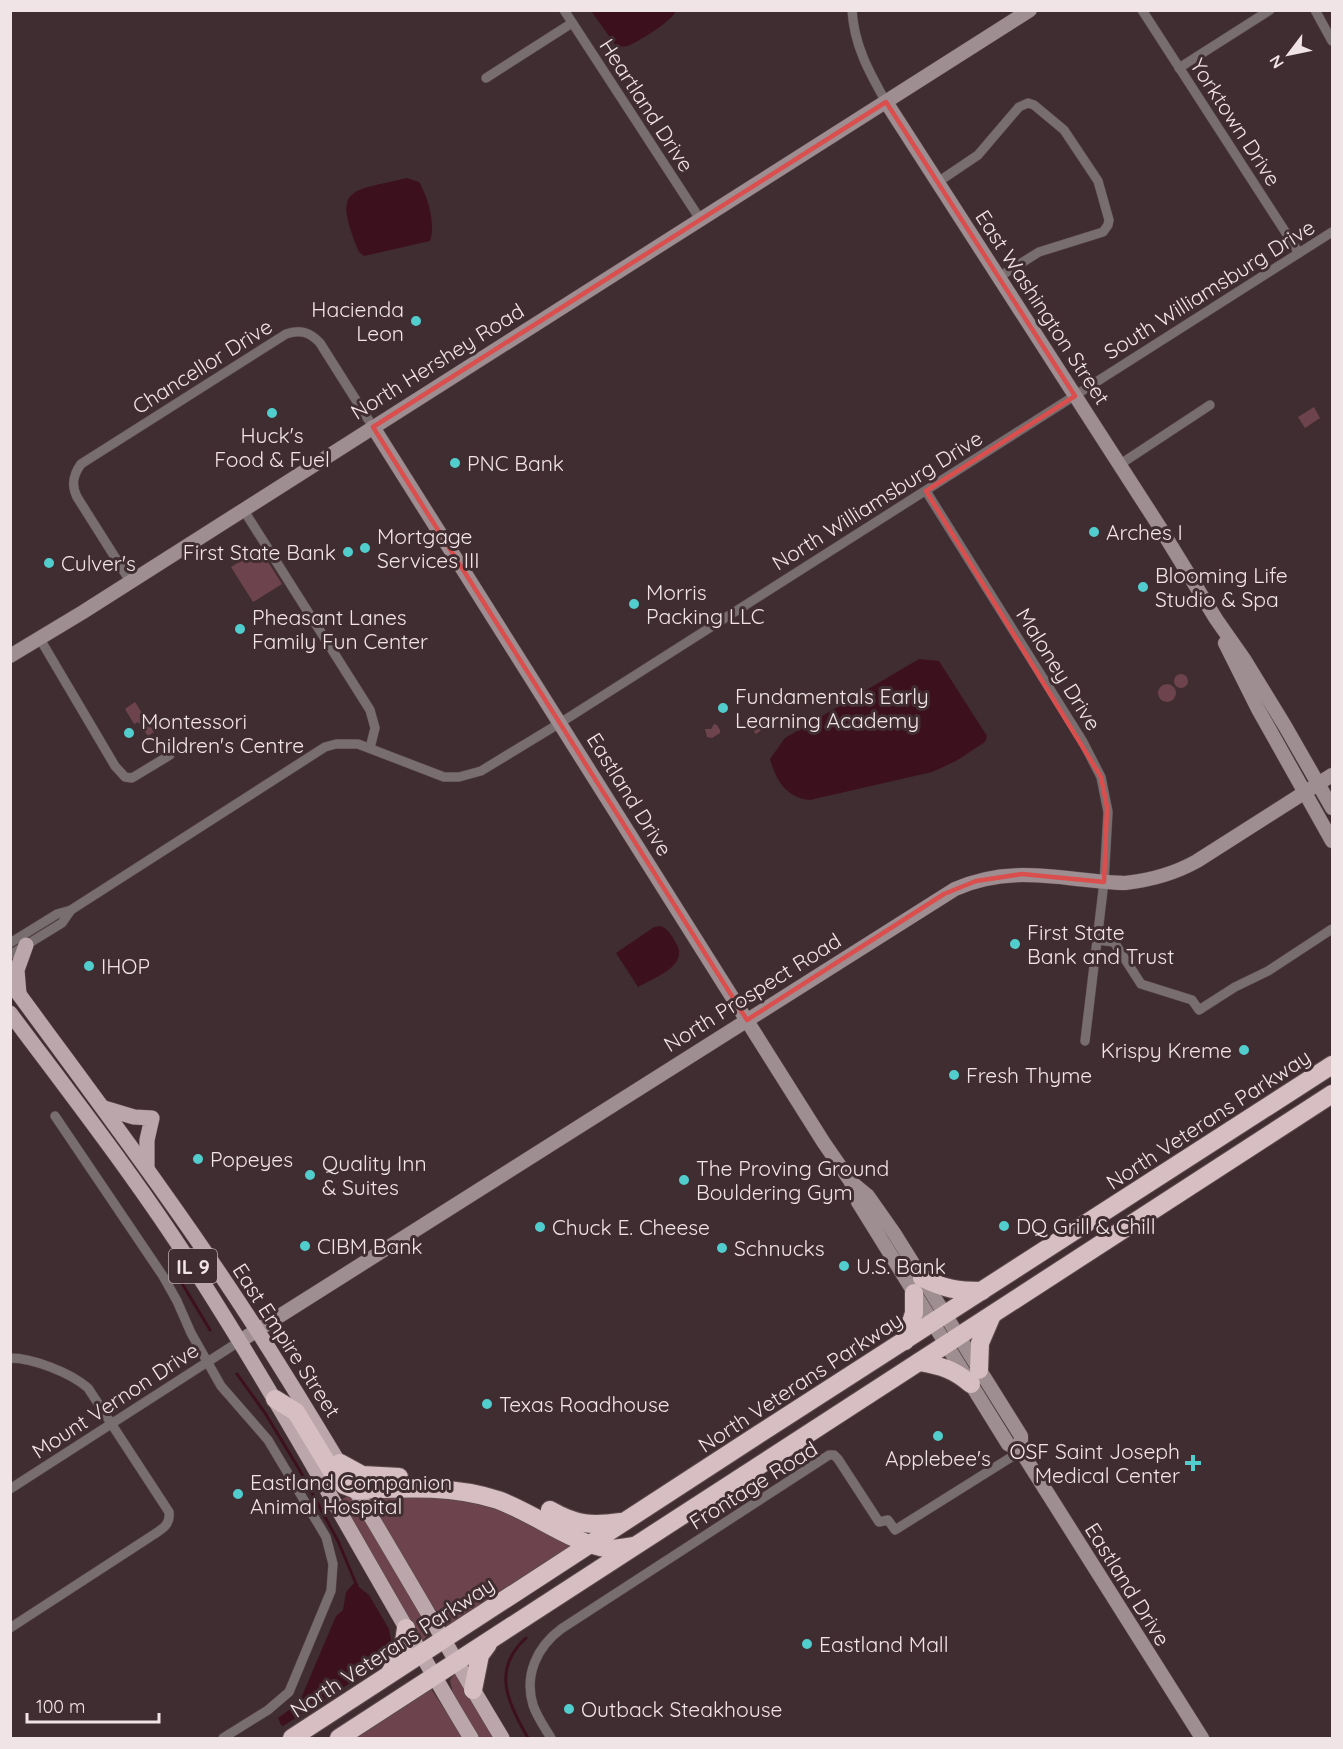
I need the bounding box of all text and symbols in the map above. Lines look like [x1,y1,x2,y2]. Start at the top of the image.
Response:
north arrow [1259,24,1319,84]
street label: Heartland Drive [594,33,700,177]
text: N [1265,52,1288,72]
street label: Yorktown Drive [1185,53,1287,191]
street label: East Washington Street [970,205,1116,409]
street label: South Williamsburg Drive [1099,213,1319,365]
place label: Hacienda Leon [311,296,404,346]
street label: North Hershey Road [346,297,528,425]
street label: Chancellor Drive [127,313,277,419]
marker: Hacienda Leon [409,314,423,328]
marker: Huck's Food & Fuel [265,406,279,420]
place label: Huck's Food & Fuel [214,422,330,472]
street label: North Williamsburg Drive [767,425,987,575]
place label: PNC Bank [467,450,564,476]
marker: PNC Bank [448,456,462,470]
place label: Arches I [1106,519,1183,545]
place label: Mortgage Services III [377,523,479,573]
marker: Arches I [1087,525,1101,539]
place label: First State Bank [183,539,336,565]
marker: Mortgage Services III [358,541,372,555]
marker: First State Bank [341,545,355,559]
place label: Culver's [61,550,136,576]
marker: Culver's [42,556,56,570]
place label: Blooming Life Studio & Spa [1155,562,1288,612]
place label: Morris Packing LLC [646,579,765,629]
marker: Blooming Life Studio & Spa [1136,580,1150,594]
marker: Morris Packing LLC [627,597,641,611]
street label: Maloney Drive [1011,603,1107,735]
place label: Pheasant Lanes Family Fun Center [252,604,428,654]
marker: Pheasant Lanes Family Fun Center [233,622,247,636]
place label: Fundamentals Early Learning Academy [735,683,929,733]
marker: Fundamentals Early Learning Academy [716,701,730,715]
place label: Montessori Children's Centre [141,708,304,758]
marker: Montessori Children's Centre [122,726,136,740]
street label: Eastland Drive [582,728,678,860]
place label: First State Bank and Trust [1027,919,1174,969]
street label: North Prospect Road [659,927,845,1057]
marker: First State Bank and Trust [1008,937,1022,951]
place label: IHOP [101,953,150,979]
marker: IHOP [82,959,96,973]
place label: Krispy Kreme [1101,1037,1232,1063]
street label: North Veterans Parkway [1101,1043,1315,1195]
marker: Krispy Kreme [1237,1043,1251,1057]
place label: Fresh Thyme [966,1062,1092,1088]
marker: Fresh Thyme [947,1068,961,1082]
place label: Popeyes [210,1146,293,1172]
place label: Quality Inn & Suites [322,1150,427,1200]
marker: Popeyes [191,1152,205,1166]
place label: The Proving Ground Bouldering Gym [696,1155,889,1205]
marker: Quality Inn & Suites [303,1168,317,1182]
marker: The Proving Ground Bouldering Gym [677,1173,691,1187]
place label: DQ Grill & Chill [1016,1213,1155,1239]
place label: Chuck E. Cheese [552,1214,710,1240]
marker: DQ Grill & Chill [997,1219,1011,1233]
marker: Chuck E. Cheese [533,1220,547,1234]
place label: CIBM Bank [317,1233,423,1259]
place label: Schnucks [734,1235,825,1261]
marker: CIBM Bank [298,1239,312,1253]
marker: Schnucks [715,1241,729,1255]
road number: IL 9 [169,1249,217,1283]
place label: U.S. Bank [856,1253,946,1279]
street label: East Empire Street [228,1258,346,1422]
marker: U.S. Bank [837,1259,851,1273]
street label: North Veterans Parkway [693,1306,907,1458]
street label: Mount Vernon Drive [27,1336,203,1464]
place label: Texas Roadhouse [499,1391,670,1417]
marker: Texas Roadhouse [480,1397,494,1411]
marker: Applebee's [931,1429,945,1443]
street label: Frontage Road [684,1435,822,1535]
place label: OSF Saint Joseph Medical Center [1009,1438,1180,1488]
place label: Applebee's [885,1445,991,1471]
marker: OSF Saint Joseph Medical Center [1184,1454,1202,1472]
place label: Eastland Companion Animal Hospital [250,1469,452,1519]
marker: Eastland Companion Animal Hospital [231,1487,245,1501]
street label: Eastland Drive [1080,1518,1176,1650]
street label: North Veterans Parkway [285,1571,499,1723]
place label: Eastland Mall [819,1631,949,1657]
marker: Eastland Mall [800,1637,814,1651]
scale bar [27,1686,159,1724]
text: 100 m [36,1695,85,1718]
place label: Outback Steakhouse [581,1696,782,1722]
marker: Outback Steakhouse [562,1702,576,1716]

